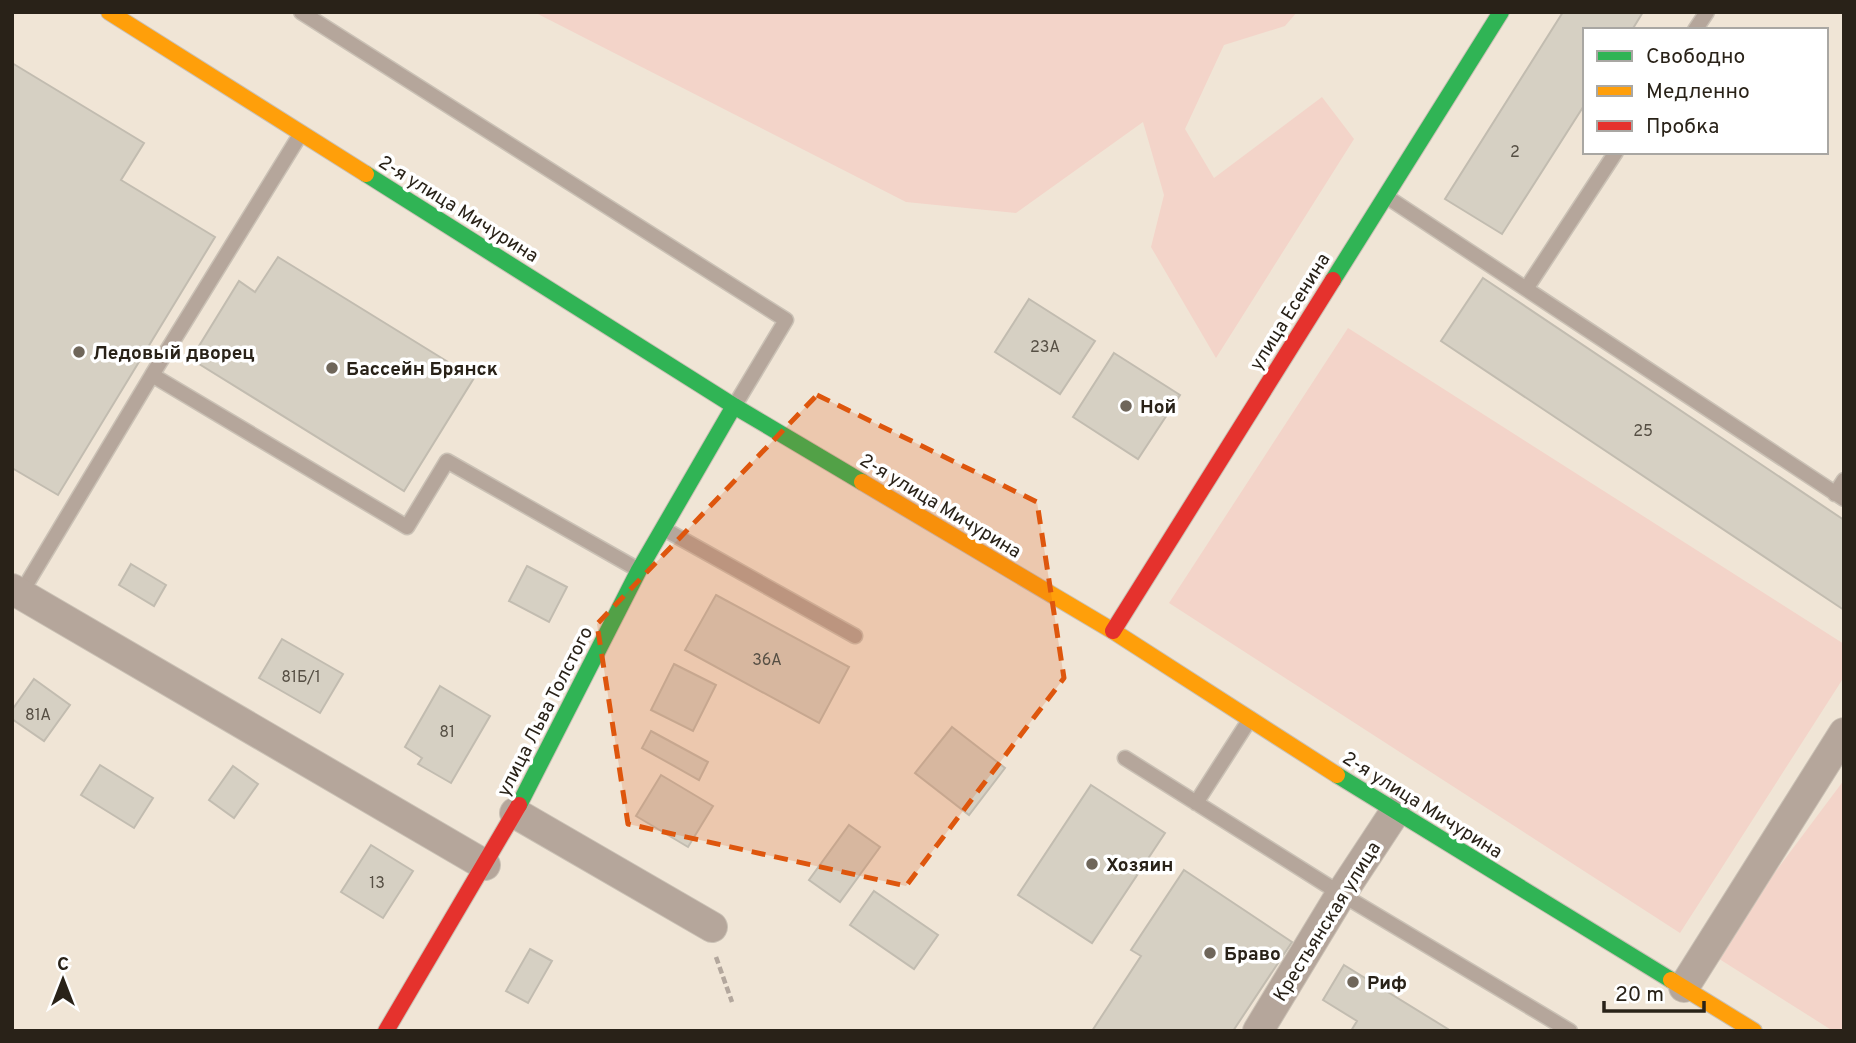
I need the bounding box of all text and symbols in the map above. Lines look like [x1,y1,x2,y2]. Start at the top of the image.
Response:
legend [1583,28,1828,154]
text: Свободно [1646,44,1745,71]
text: Медленно [1646,79,1750,106]
text: Пробка [1646,114,1719,141]
house number: 2 [1510,143,1520,163]
street label: 2-я улица Мичурина [373,151,542,269]
street label: улица Есенина [1245,249,1336,375]
house number: 23А [1030,338,1060,358]
place label: Ледовый дворец [93,342,255,366]
marker: Ледовый дворец [71,344,87,360]
place label: Бассейн Брянск [346,358,498,382]
marker: Бассейн Брянск [324,360,340,376]
place label: Ной [1140,396,1176,420]
marker: Ной [1118,398,1134,414]
house number: 25 [1633,422,1653,442]
street label: 2-я улица Мичурина [855,449,1025,564]
street label: улица Льва Толстого [492,623,599,801]
house number: 36А [752,651,782,671]
house number: 81Б/1 [281,668,321,688]
house number: 81А [25,706,51,726]
house number: 81 [439,723,455,743]
street label: 2-я улица Мичурина [1337,747,1506,865]
street label: Крестьянская улица [1269,838,1387,1006]
place label: Хозяин [1106,854,1173,878]
marker: Хозяин [1084,856,1100,872]
house number: 13 [369,874,385,894]
place label: Браво [1224,943,1281,967]
north arrow [28,945,98,1015]
marker: Браво [1202,945,1218,961]
text: С [57,953,69,977]
scale bar [1604,970,1704,1014]
place label: Риф [1367,972,1407,996]
marker: Риф [1345,974,1361,990]
text: 20 m [1615,982,1664,1009]

